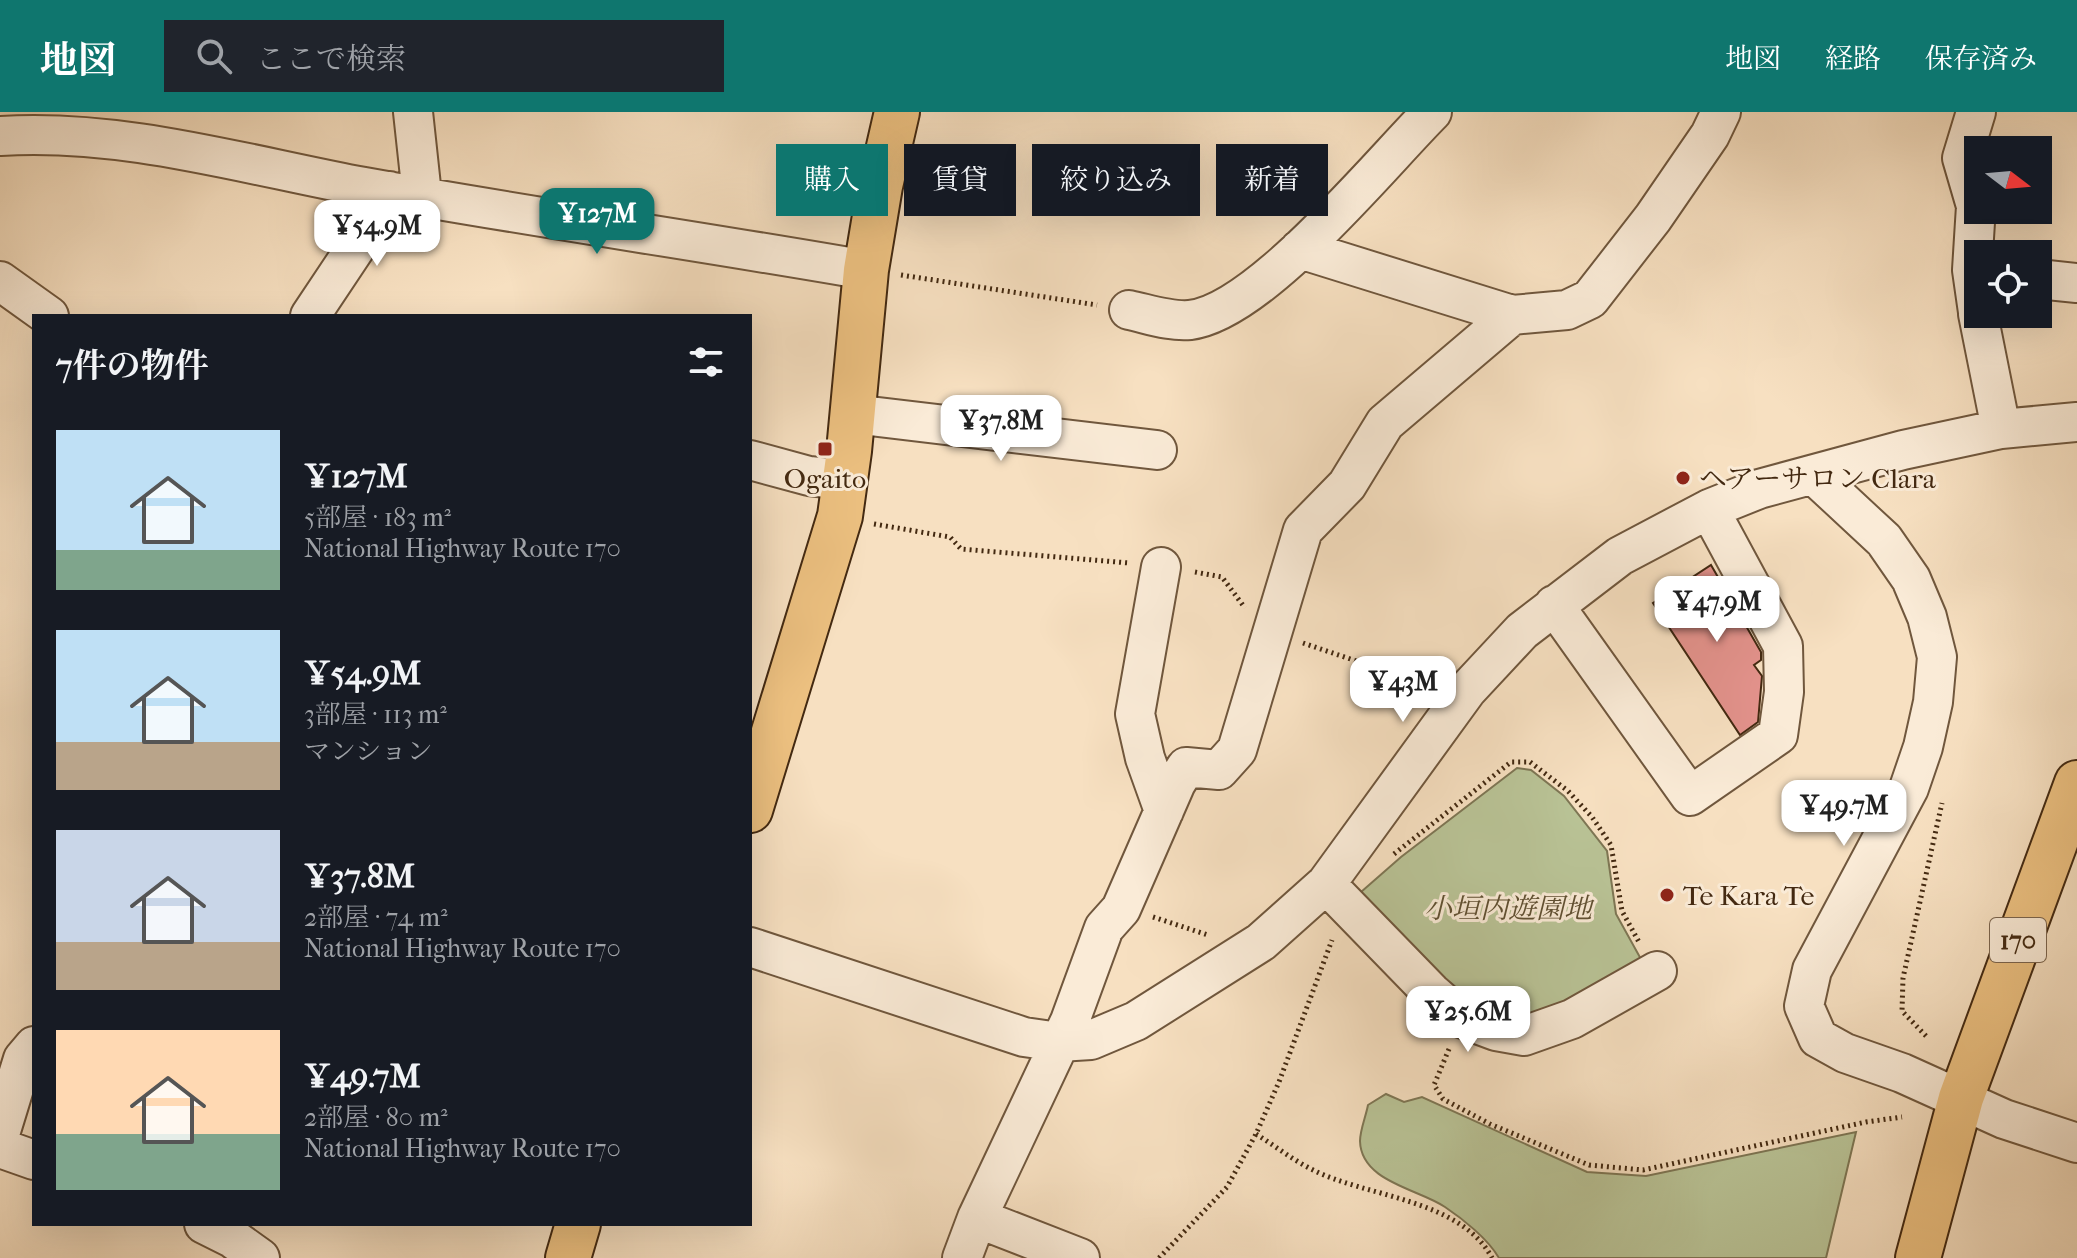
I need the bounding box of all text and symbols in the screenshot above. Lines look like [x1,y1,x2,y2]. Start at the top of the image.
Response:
search box [164,20,724,92]
icon: search [192,34,236,78]
text: 地図 [40,38,116,83]
text: ここで検索 [256,42,406,77]
text: 地図 [1725,42,1781,75]
text: 経路 [1825,42,1881,75]
text: 保存済み [1925,42,2037,75]
north arrow [1964,136,2052,224]
map controls [1964,136,2052,328]
chip: 購入 [776,144,888,216]
chip: 賃貸 [904,144,1016,216]
chip: 絞り込み [1032,144,1200,216]
chip: 新着 [1216,144,1328,216]
pin: ¥127M [541,188,653,256]
text: ¥127M [557,198,637,229]
pin: ¥54.9M [312,200,442,268]
text: ¥54.9M [332,210,422,241]
button: locate [1964,240,2052,328]
icon: filters [684,340,728,384]
text: 7件の物件 [56,346,208,386]
pin: ¥37.8M [936,395,1066,463]
text: ¥37.8M [959,405,1043,436]
marker: Ogaito [816,440,834,458]
text: ¥127M [304,456,408,496]
icon: home [120,462,216,558]
place label: Ogaito [784,462,866,495]
place label: ヘアーサロン Clara [1699,462,1937,495]
marker: ヘアーサロン Clara [1674,469,1692,487]
text: 5部屋 · 183 m² [304,502,451,533]
text: National Highway Route 170 [304,533,621,564]
pin: ¥47.9M [1652,576,1782,644]
text: ¥47.9M [1672,586,1762,617]
text: ¥54.9M [304,653,421,693]
pin: ¥43M [1356,656,1450,724]
icon: home [120,662,216,758]
text: ¥43M [1368,666,1438,697]
text: 3部屋 · 113 m² [304,699,447,730]
text: マンション [304,736,433,767]
pin: ¥49.7M [1779,780,1909,848]
text: ¥49.7M [1799,790,1889,821]
text: ¥37.8M [304,856,415,896]
icon: home [120,862,216,958]
place label: Te Kara Te [1683,879,1814,912]
marker: Te Kara Te [1658,886,1676,904]
park label: 小垣内遊園地 [1424,892,1595,925]
text: 2部屋 · 74 m² [304,902,447,933]
road number: 170 [1990,918,2046,962]
text: National Highway Route 170 [304,933,621,964]
pin: ¥25.6M [1403,986,1533,1054]
text: ¥25.6M [1424,996,1512,1027]
text: ¥49.7M [304,1056,421,1096]
icon: home [120,1062,216,1158]
text: 2部屋 · 80 m² [304,1102,448,1133]
text: National Highway Route 170 [304,1133,621,1164]

